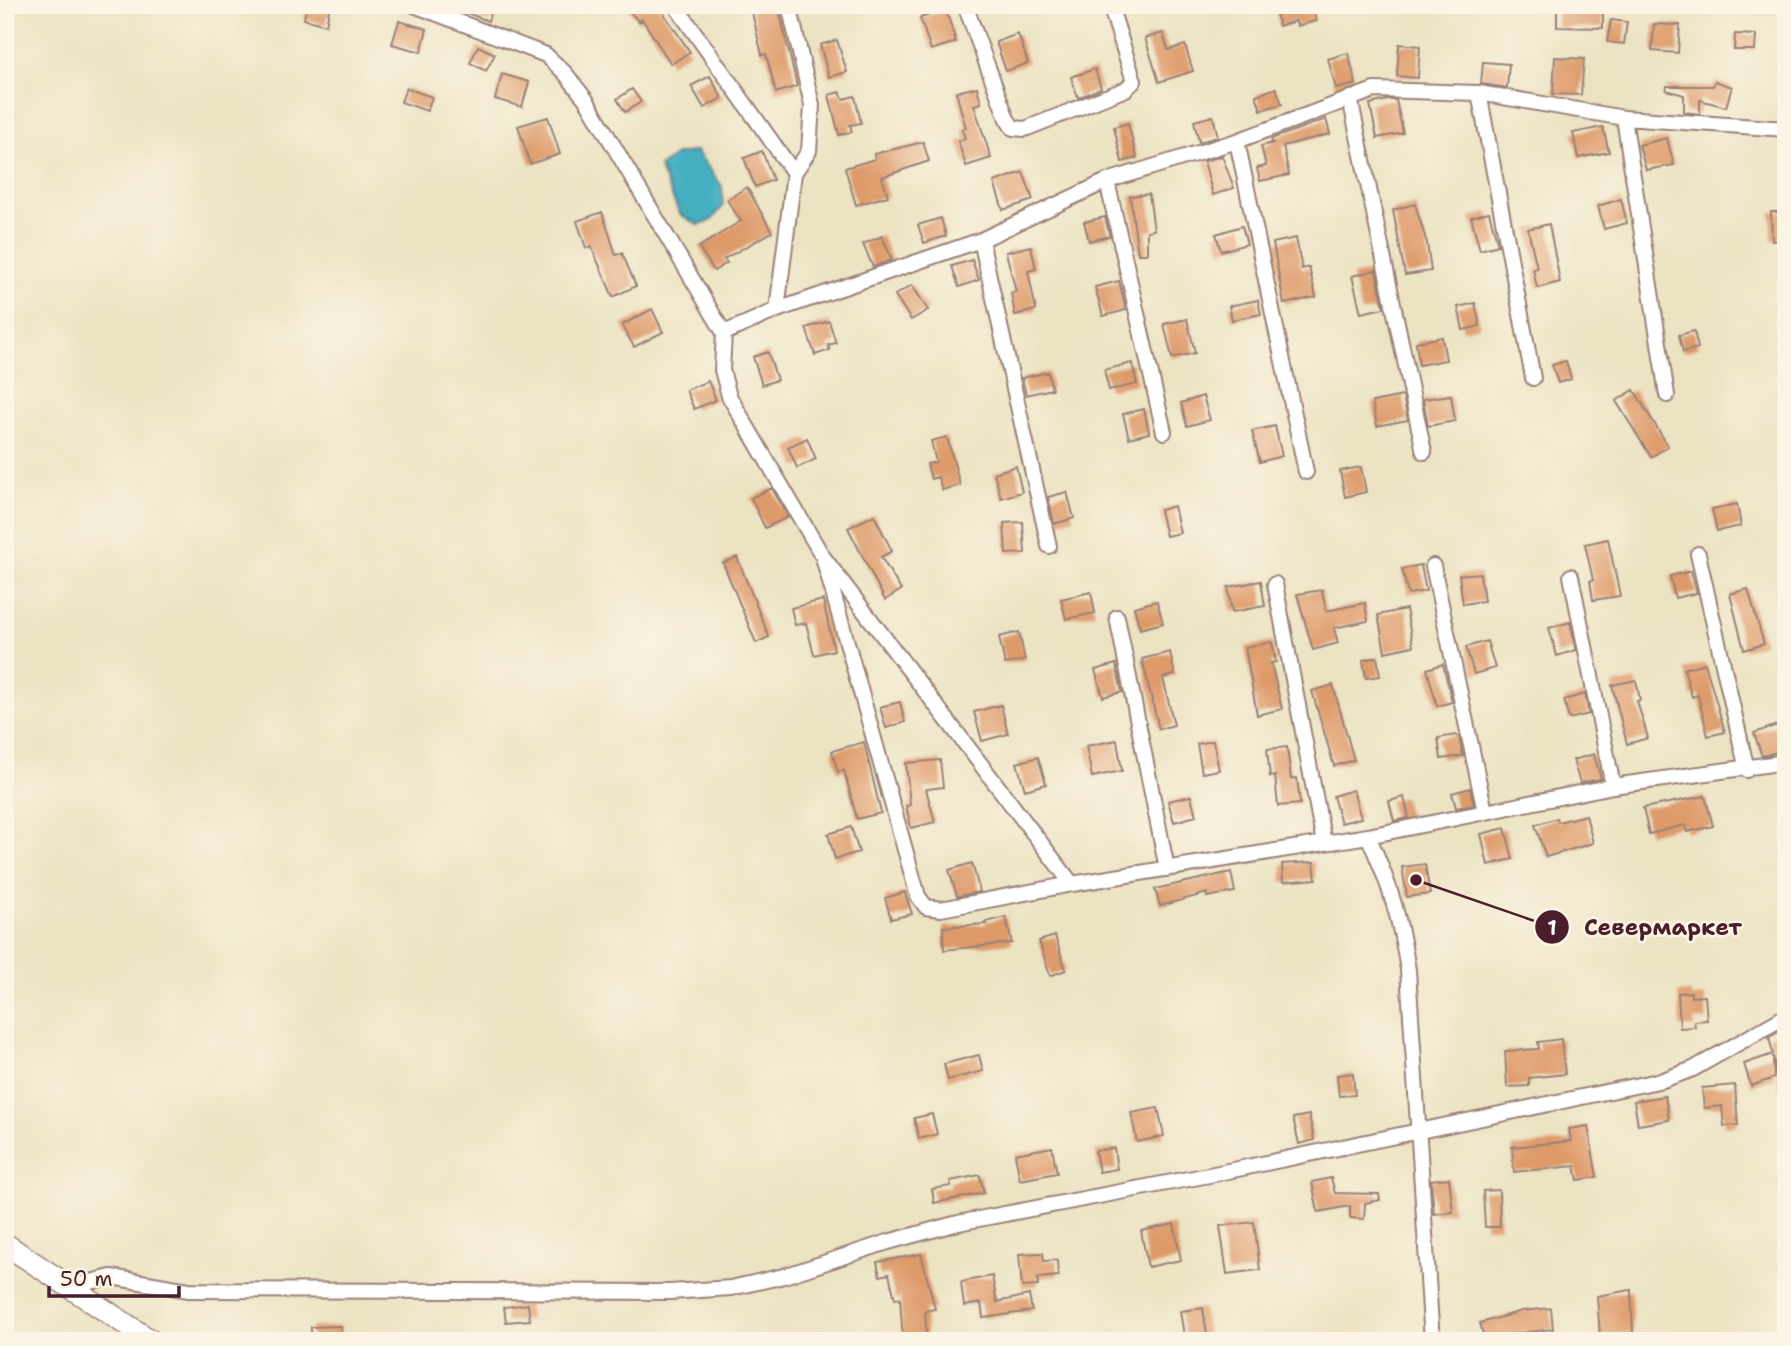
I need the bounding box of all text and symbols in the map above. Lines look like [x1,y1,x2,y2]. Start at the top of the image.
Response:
callout: Севермаркет [1535,905,1756,949]
text: Севермаркет [1584,912,1742,942]
text: 1 [1547,914,1557,942]
scale bar [49,1255,178,1299]
text: 50 m [60,1265,113,1293]

